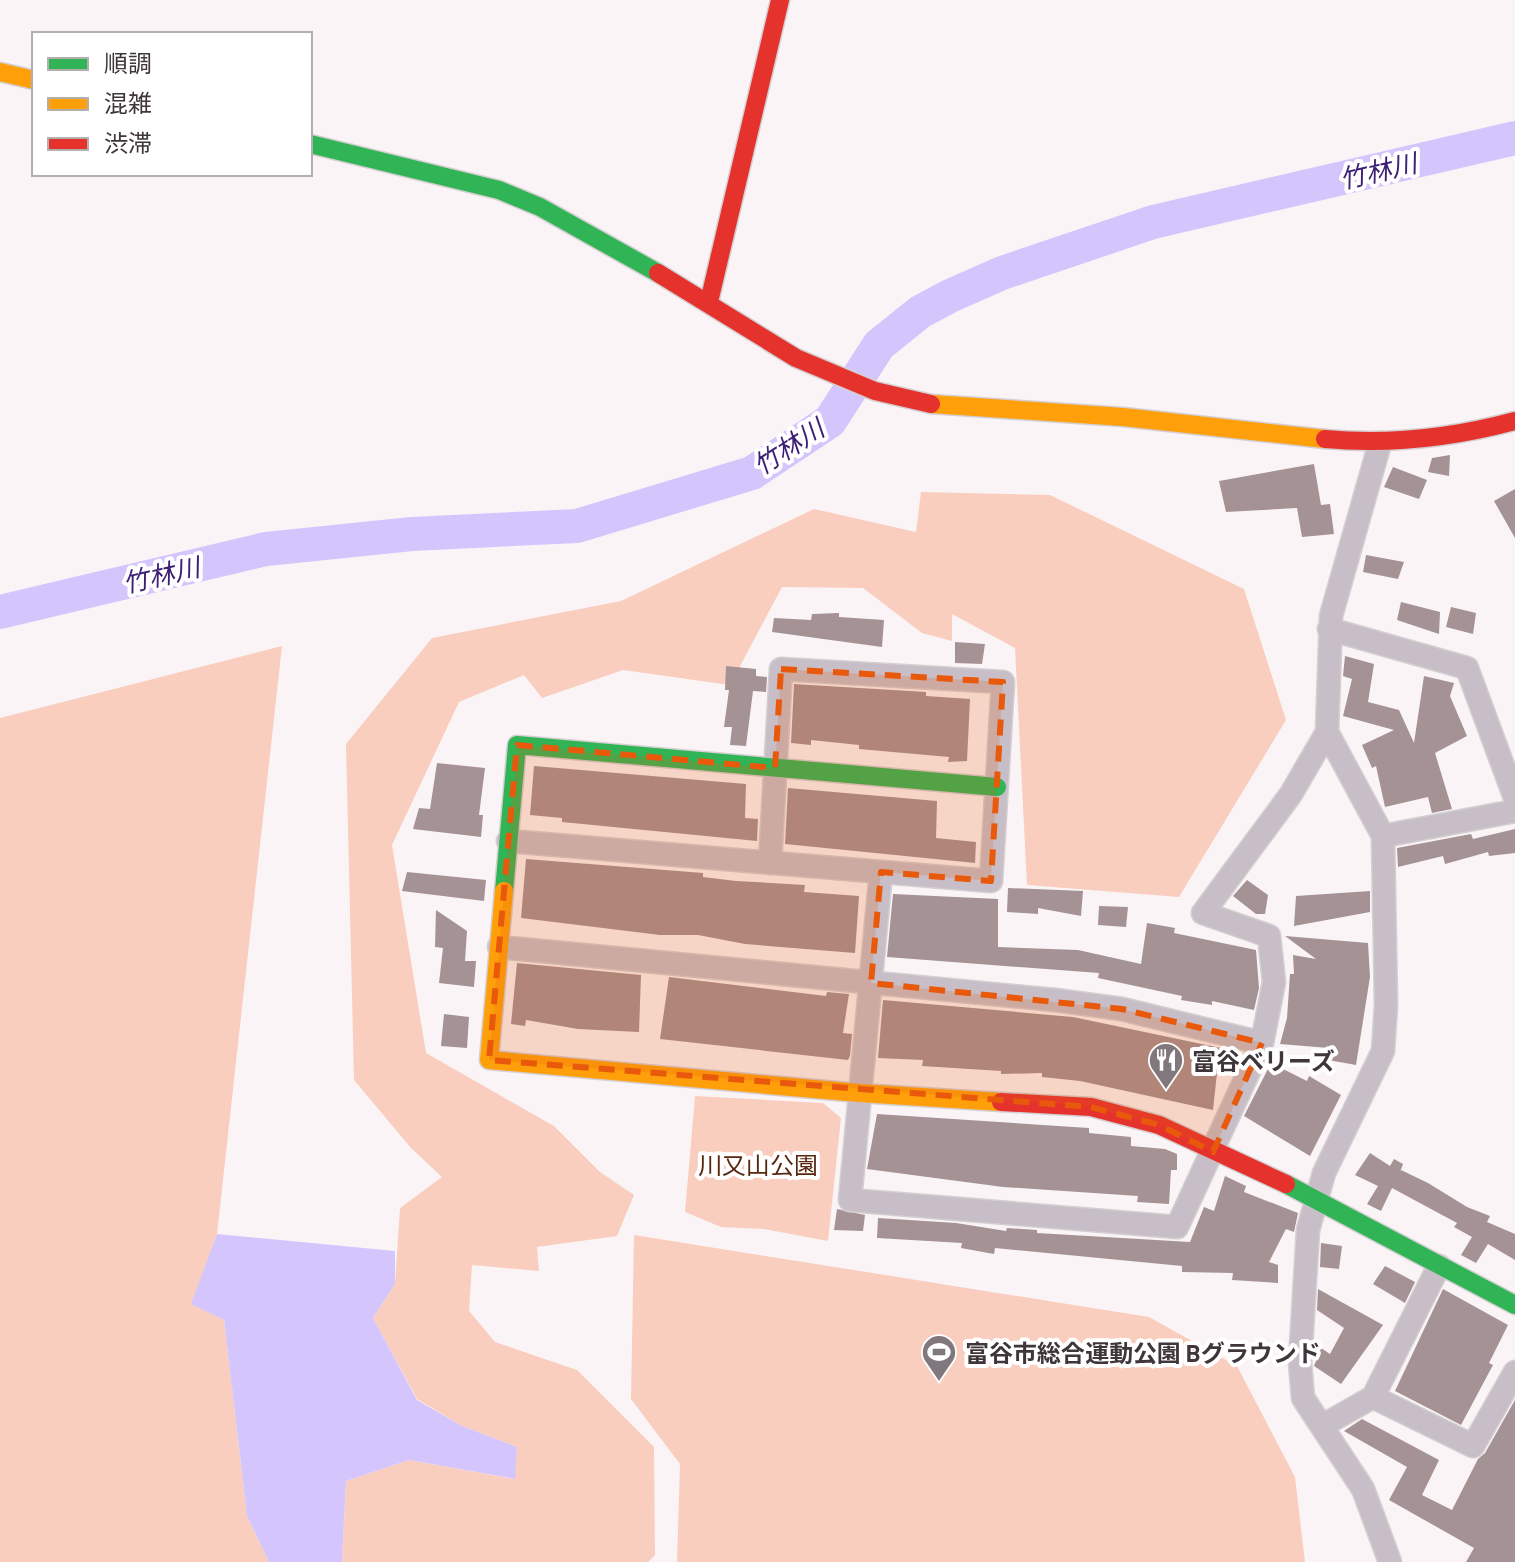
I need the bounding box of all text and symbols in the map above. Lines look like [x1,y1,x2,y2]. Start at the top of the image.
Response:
legend [32,32,312,176]
text: 順調 [104,48,152,77]
text: 混雑 [104,88,152,117]
text: 渋滞 [104,128,152,157]
water label: 竹林川 [1337,145,1422,194]
water label: 竹林川 [747,410,832,480]
water label: 竹林川 [120,549,205,598]
restaurant icon: 富谷ベリーズ [1147,1041,1185,1091]
place label: 富谷ベリーズ [1192,1046,1335,1075]
park label: 川又山公園 [698,1150,818,1179]
sports icon: 富谷市総合運動公園 Bグラウンド [920,1333,958,1383]
place label: 富谷市総合運動公園 Bグラウンド [965,1338,1321,1367]

